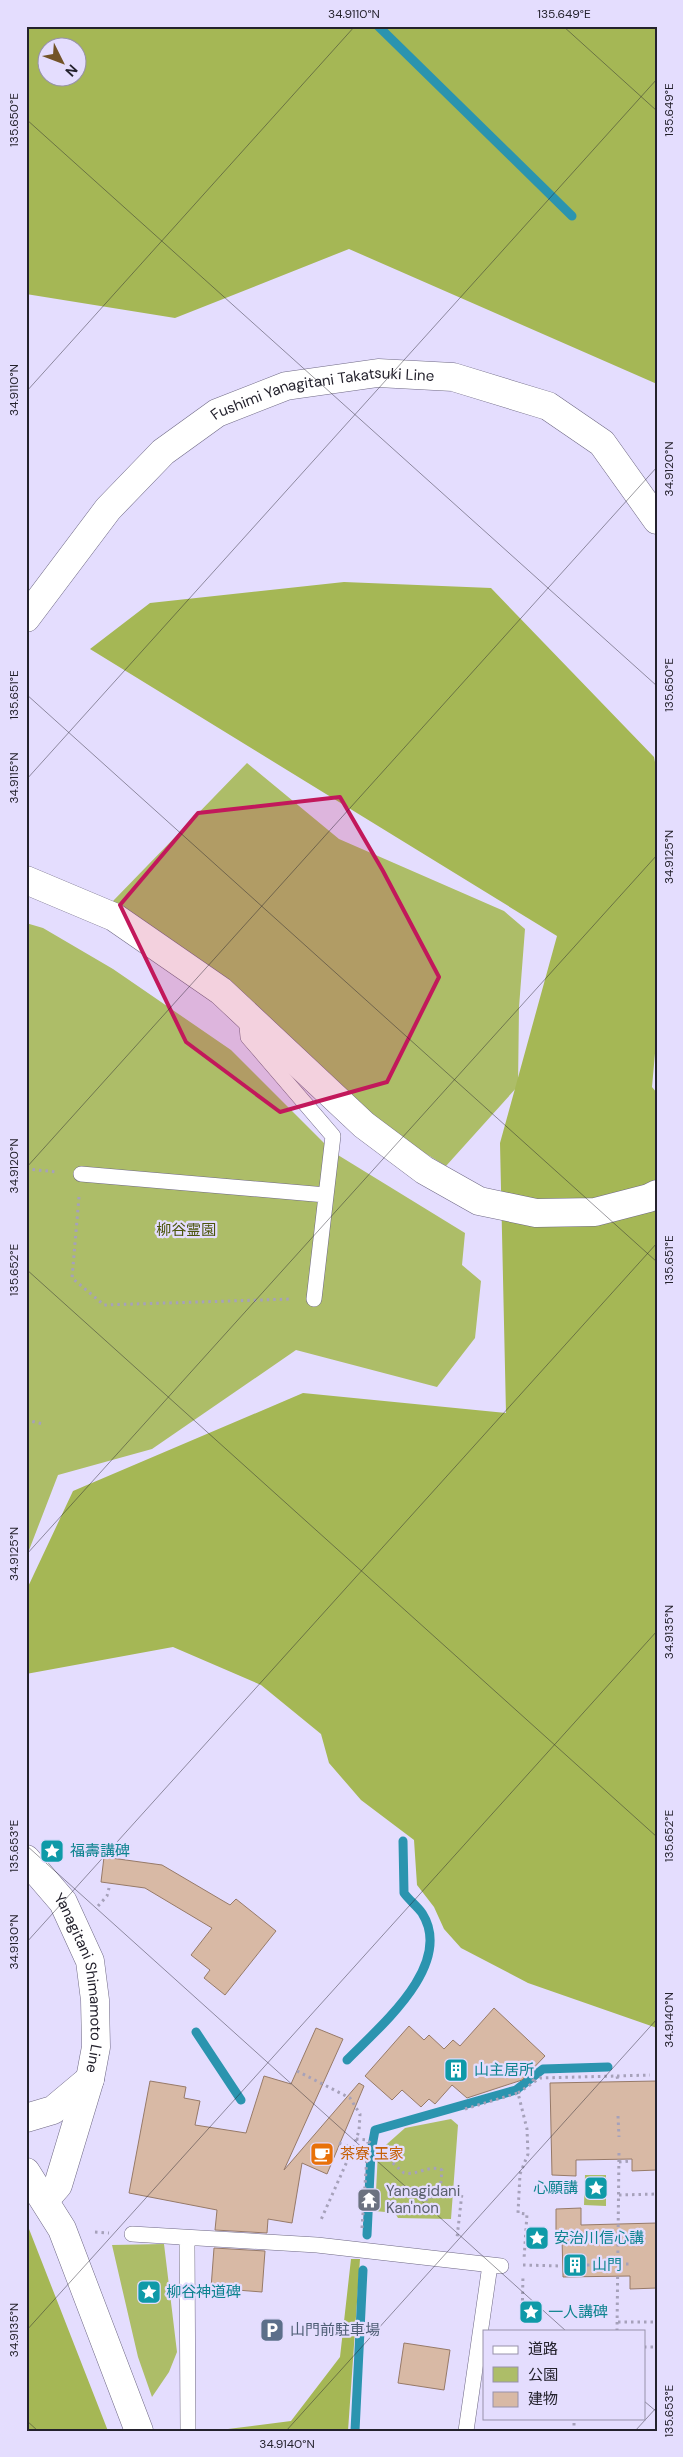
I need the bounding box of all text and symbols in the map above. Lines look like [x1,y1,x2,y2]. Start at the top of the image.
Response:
text: 34.9110°N [328,6,380,22]
text: 135.649°E [537,6,591,22]
north arrow [38,38,88,88]
text: N [62,61,82,81]
text: 135.649°E [661,83,677,137]
text: 135.650°E [6,93,22,147]
street label: Fushimi Yanagitani Takatsuki Line [206,363,435,424]
text: 34.9110°N [6,364,22,416]
text: 34.9120°N [661,442,677,496]
text: 135.650°E [661,658,677,712]
text: 135.651°E [6,670,22,720]
text: 34.9115°N [6,753,22,803]
text: 34.9125°N [661,830,677,884]
text: 34.9120°N [6,1139,22,1193]
park label: 柳谷霊園 [156,1220,216,1240]
text: 135.651°E [661,1235,677,1285]
text: 135.652°E [6,1244,22,1296]
text: 34.9125°N [6,1527,22,1581]
text: 34.9135°N [661,1605,677,1659]
text: 135.652°E [661,1810,677,1862]
text: 135.653°E [6,1819,22,1872]
place icon: 福壽講碑 [39,1838,65,1864]
place label: 福壽講碑 [70,1841,130,1861]
street label: Yanagitani Shimamoto Line [50,1889,106,2075]
text: 34.9130°N [6,1914,22,1970]
text: 34.9140°N [661,1992,677,2048]
building icon: 山主居所 [443,2057,469,2083]
place label: 山主居所 [474,2060,534,2080]
cafe icon: 茶寮 玉家 [309,2141,335,2167]
place label: 茶寮 玉家 [340,2144,404,2164]
place icon: 心願講 [583,2175,609,2201]
place label: 心願講 [533,2178,578,2198]
place label: Yanagidani Kan'non [386,2181,460,2218]
temple icon: Yanagidani Kan'non [356,2187,382,2213]
place icon: 安治川信心講 [524,2225,550,2251]
place label: 安治川信心講 [554,2228,644,2248]
building icon: 山門 [562,2252,588,2278]
place label: 山門 [592,2255,622,2275]
place icon: 柳谷神道碑 [136,2279,162,2305]
place label: 柳谷神道碑 [166,2282,241,2302]
place icon: 一人講碑 [518,2299,544,2325]
place label: 一人講碑 [548,2302,608,2322]
text: 34.9135°N [6,2303,22,2357]
parking icon: 山門前駐車場 [259,2317,285,2343]
place label: 山門前駐車場 [290,2320,380,2340]
legend [483,2330,646,2420]
text: 道路 [528,2339,558,2359]
text: 公園 [528,2365,558,2385]
text: 135.653°E [661,2384,677,2437]
text: 建物 [528,2389,558,2409]
text: 34.9140°N [259,2436,315,2452]

